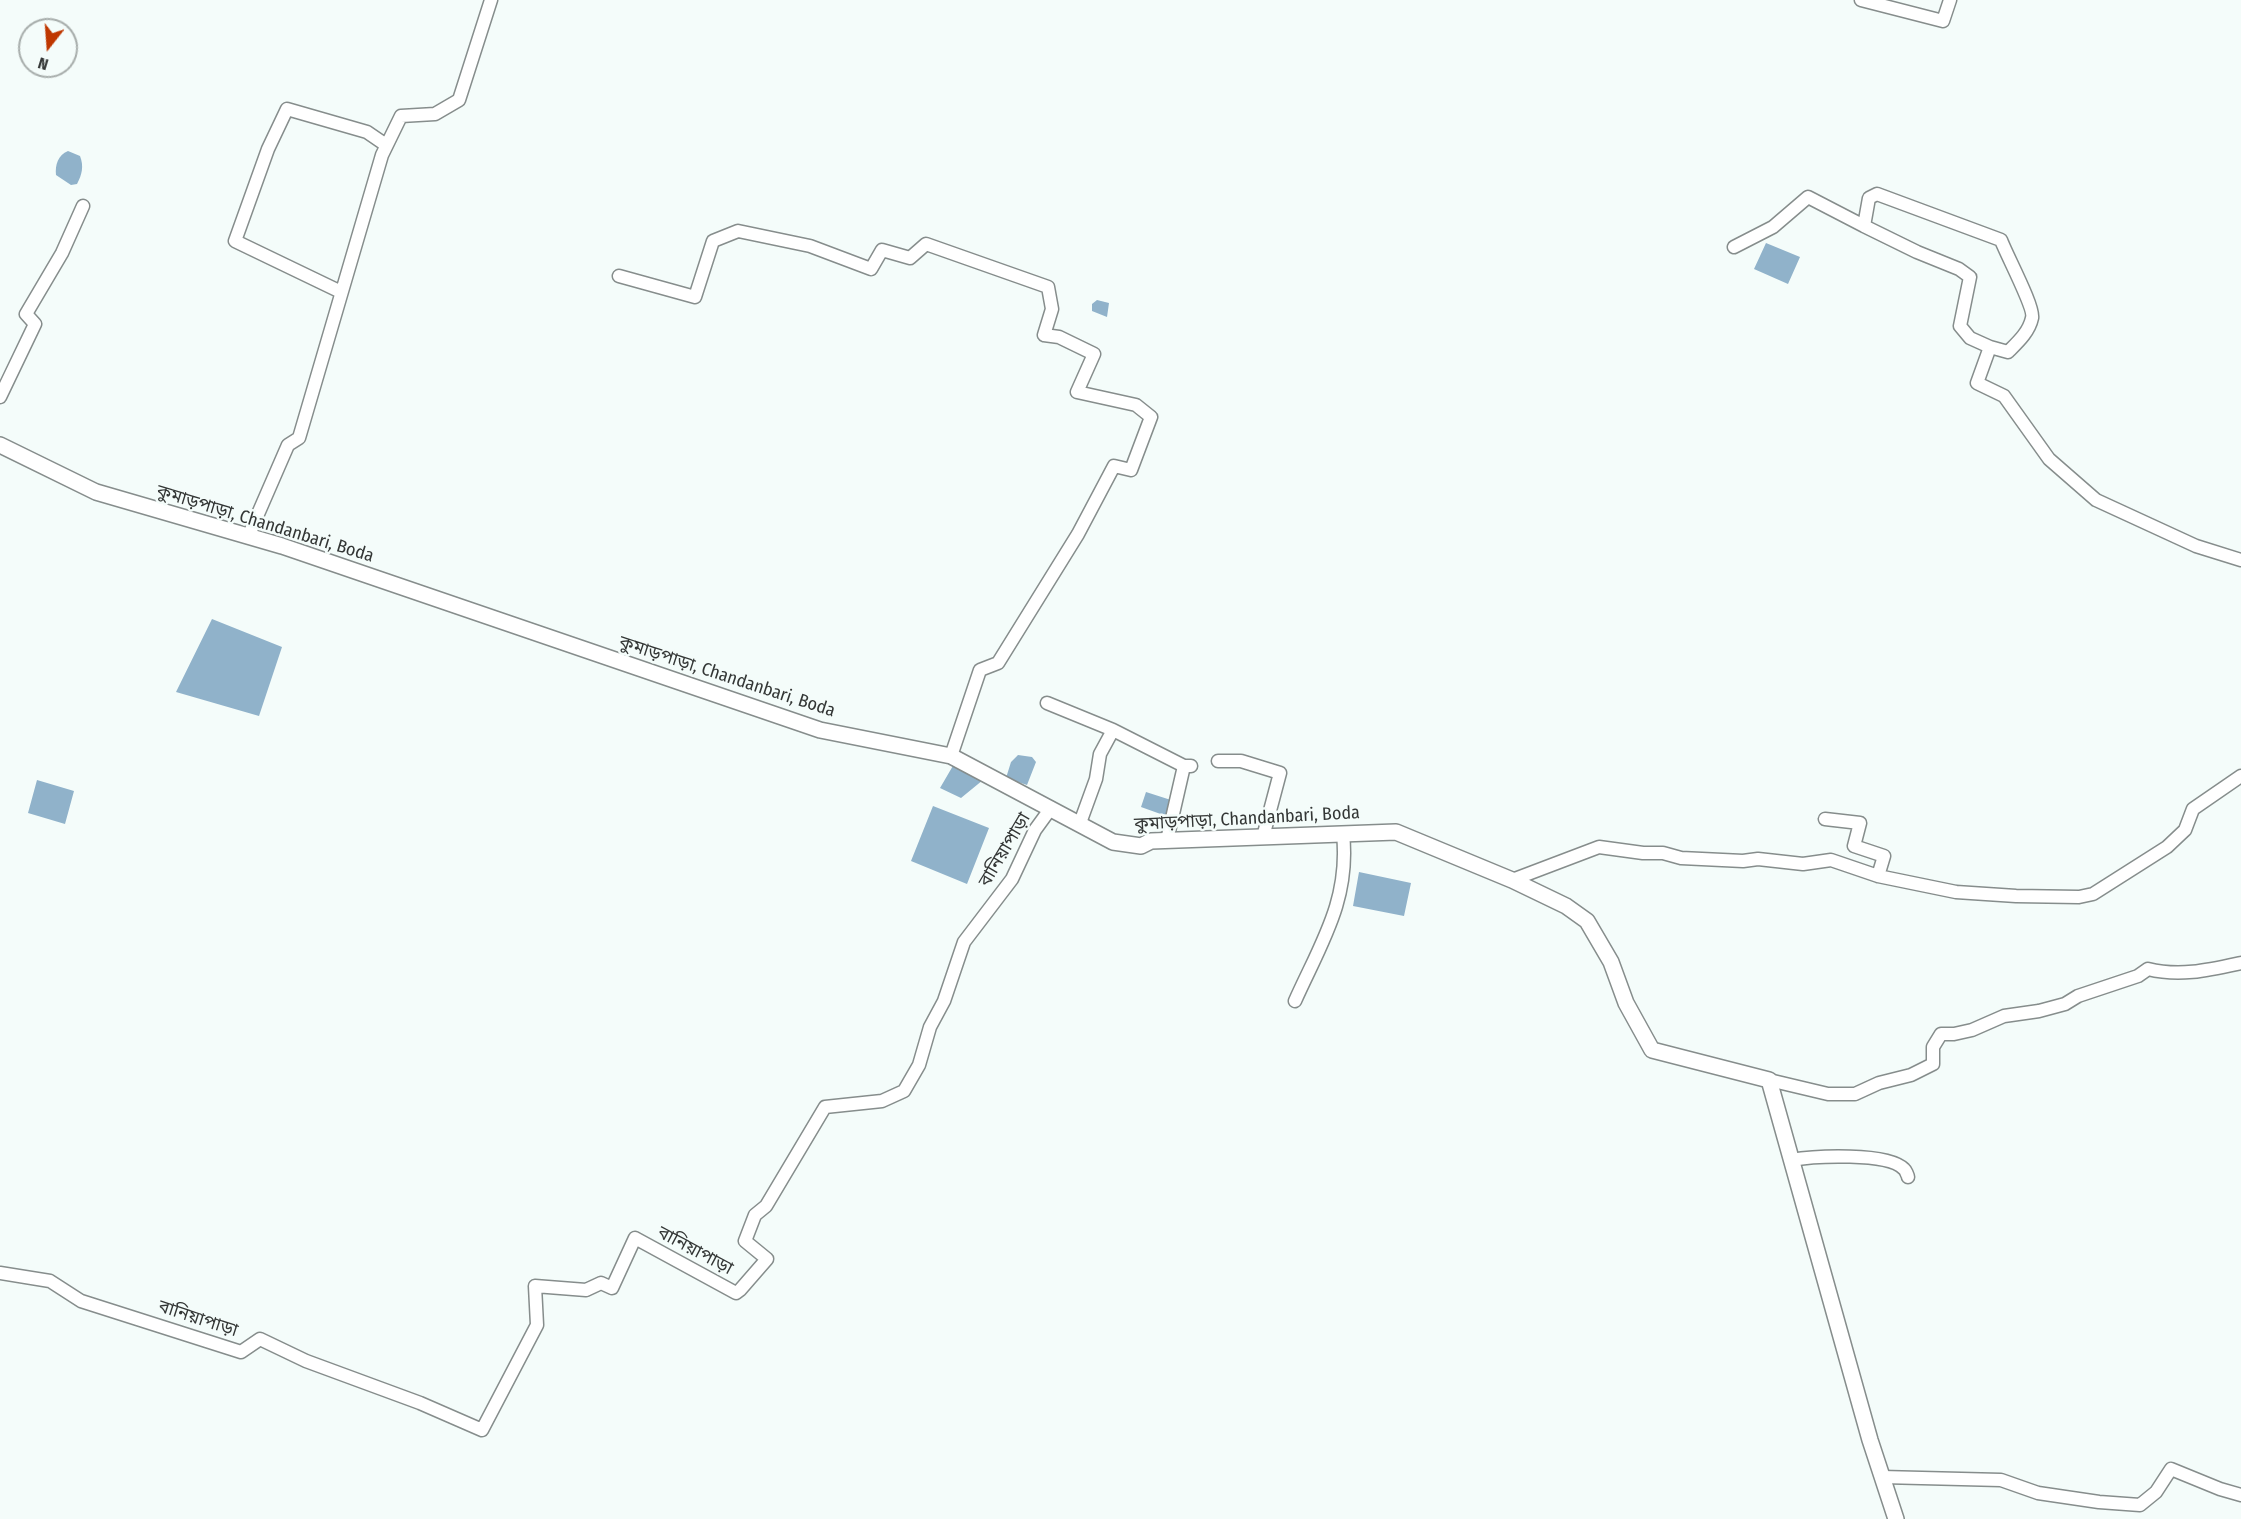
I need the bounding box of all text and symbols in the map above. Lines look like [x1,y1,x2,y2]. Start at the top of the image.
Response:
north arrow [18,18,78,78]
text: N [36,53,51,74]
street label: কুমাড়পাড়া, Chandanbari, Boda [154,481,376,567]
street label: কুমাড়পাড়া, Chandanbari, Boda [616,632,838,722]
street label: কুমাড়পাড়া, Chandanbari, Boda [1134,802,1360,836]
street label: বানিয়াপাড়া [975,809,1035,891]
street label: বানিয়াপাড়া [654,1222,736,1280]
street label: বানিয়াপাড়া [155,1296,241,1342]

